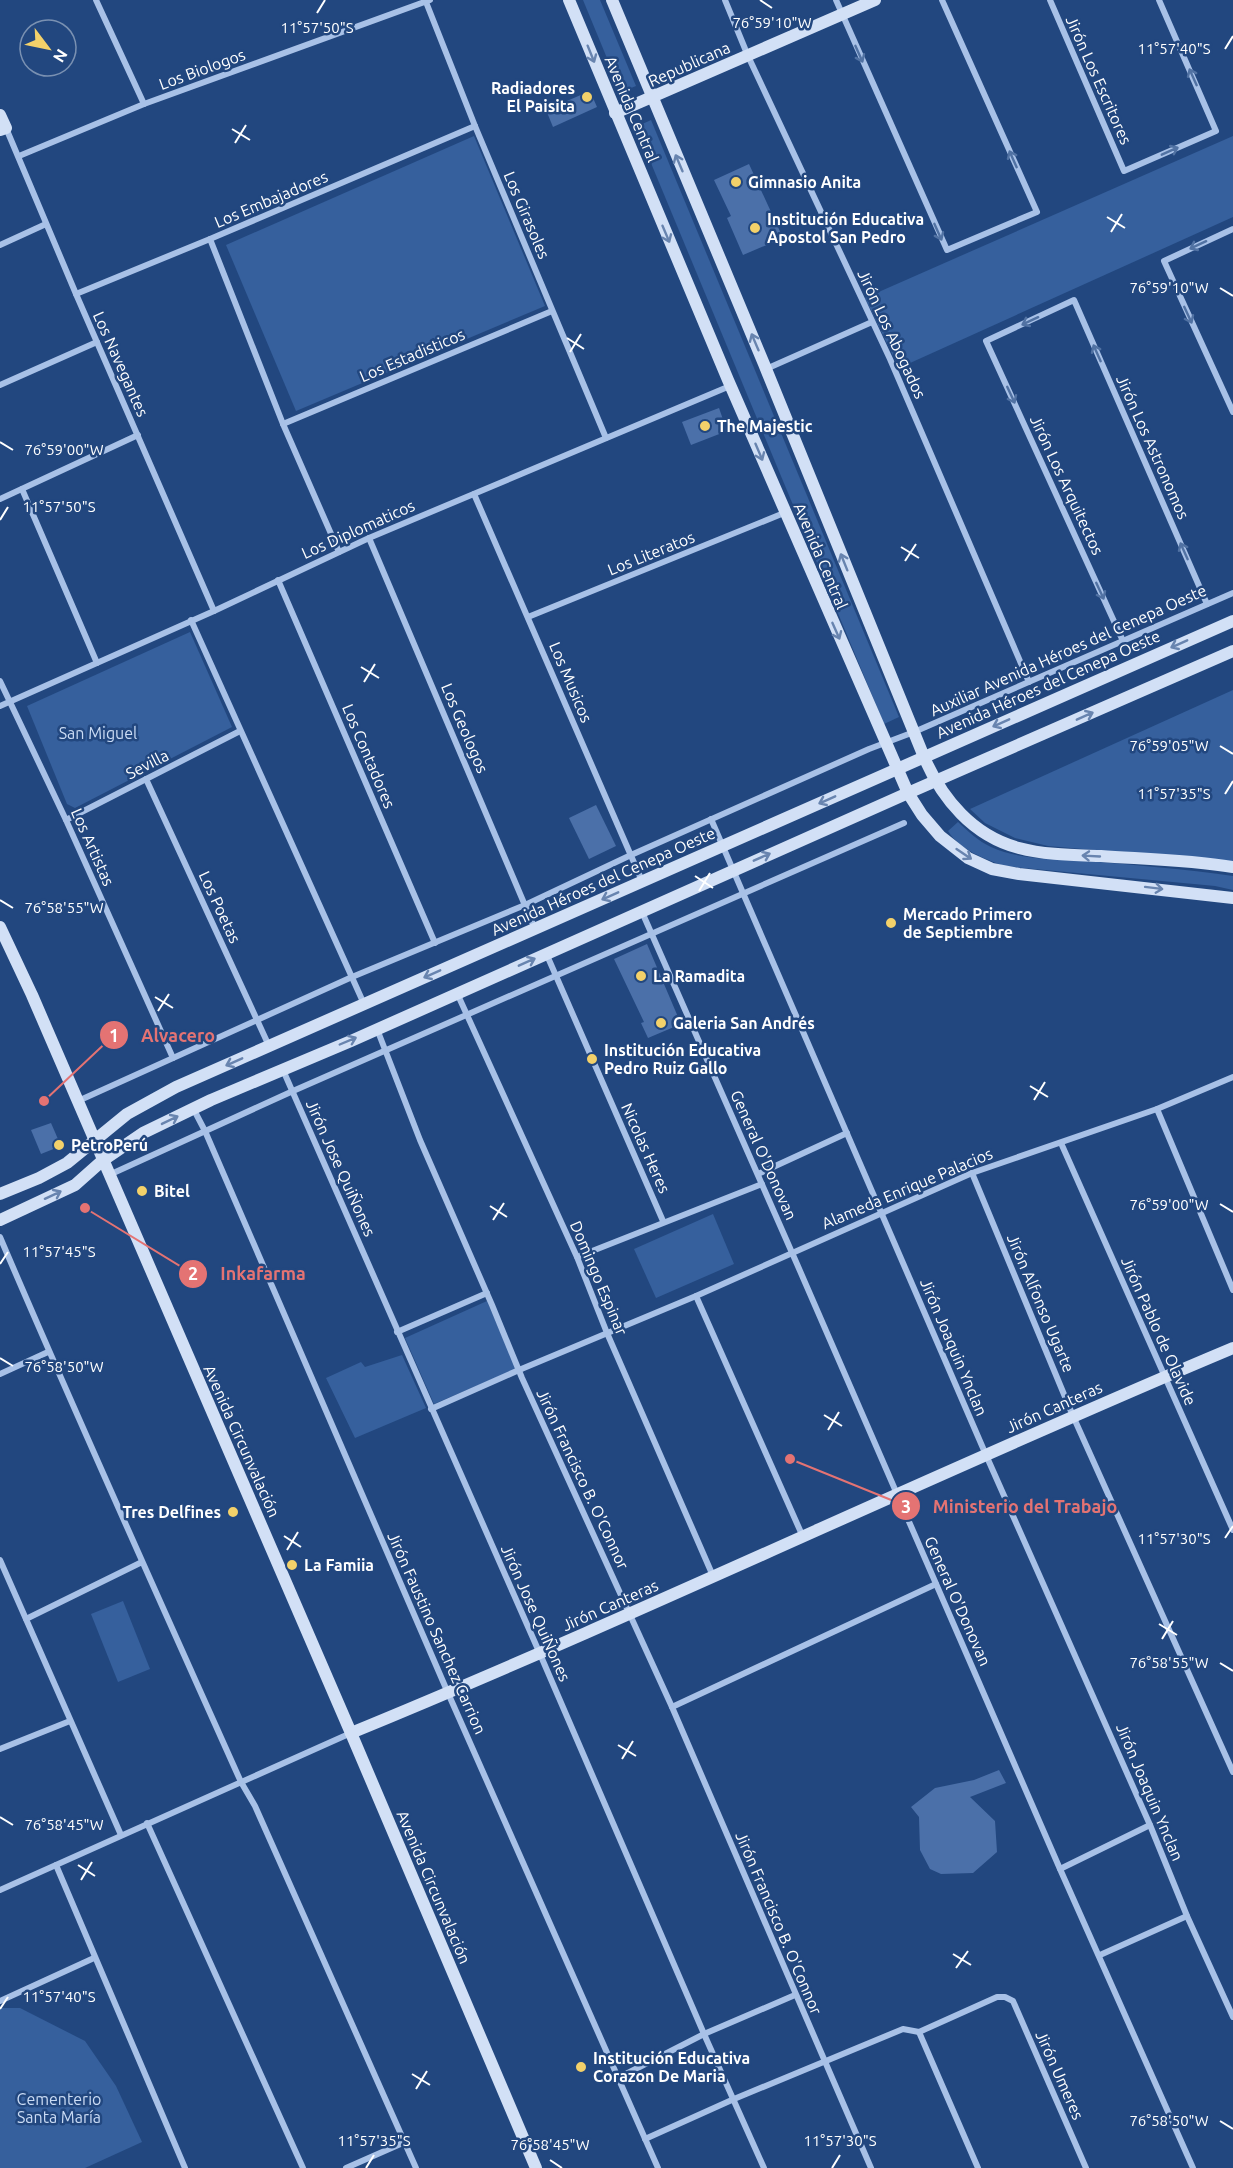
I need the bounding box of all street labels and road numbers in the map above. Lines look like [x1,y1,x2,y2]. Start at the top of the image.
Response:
street label: Jirón Los Escritores [1063,13,1135,147]
street label: Republicana [645,38,733,90]
street label: Los Biologos [156,45,248,93]
street label: Avenida Central [602,53,662,165]
street label: Los Embajadores [212,167,330,231]
street label: Los Girasoles [501,169,554,261]
street label: Jirón Los Abogados [854,267,930,401]
street label: Los Navegantes [90,309,152,419]
street label: Los Estadisticos [357,325,467,385]
street label: Jirón Los Astronomos [1113,372,1193,522]
street label: Jirón Los Arquitectos [1027,412,1107,558]
street label: Los Diplomaticos [299,496,417,562]
street label: Avenida Central [791,500,851,612]
street label: Los Literatos [605,527,697,579]
street label: Auxiliar Avenida Héroes del Cenepa Oeste [927,580,1209,720]
street label: Avenida Héroes del Cenepa Oeste [933,626,1163,742]
street label: Los Musicos [546,639,596,725]
street label: Los Geologos [438,680,492,776]
street label: Los Contadores [339,701,399,811]
street label: Sevilla [123,746,171,782]
street label: Los Artistas [68,805,118,889]
street label: Avenida Héroes del Cenepa Oeste [488,823,718,939]
street label: Los Poetas [196,868,244,946]
street label: General O'Donovan [727,1087,801,1223]
street label: Jirón Jose QuiÑones [303,1096,380,1239]
street label: Nicolas Heres [618,1100,674,1196]
street label: Alameda Enrique Palacios [819,1144,995,1232]
street label: Domingo Espinar [567,1218,631,1338]
street label: Jirón Alfonso Ugarte [1004,1231,1078,1375]
street label: Jirón Pablo de Olavide [1118,1254,1200,1408]
street label: Jirón Joaquin Ynclan [917,1276,991,1418]
street label: Avenida Circunvalación [200,1362,284,1520]
street label: Jirón Canteras [1003,1378,1105,1436]
street label: Jirón Francisco B. O'Connor [533,1386,633,1572]
street label: Jirón Faustino Sanchez Carrion [384,1529,490,1737]
street label: General O'Donovan [921,1533,995,1669]
street label: Jirón Jose QuiÑones [498,1541,575,1684]
street label: Jirón Canteras [559,1576,661,1634]
street label: Jirón Joaquin Ynclan [1113,1721,1187,1863]
street label: Avenida Circunvalación [394,1808,474,1966]
street label: Jirón Francisco B. O'Connor [732,1829,826,2017]
street label: Jirón Umeres [1032,2028,1088,2122]

